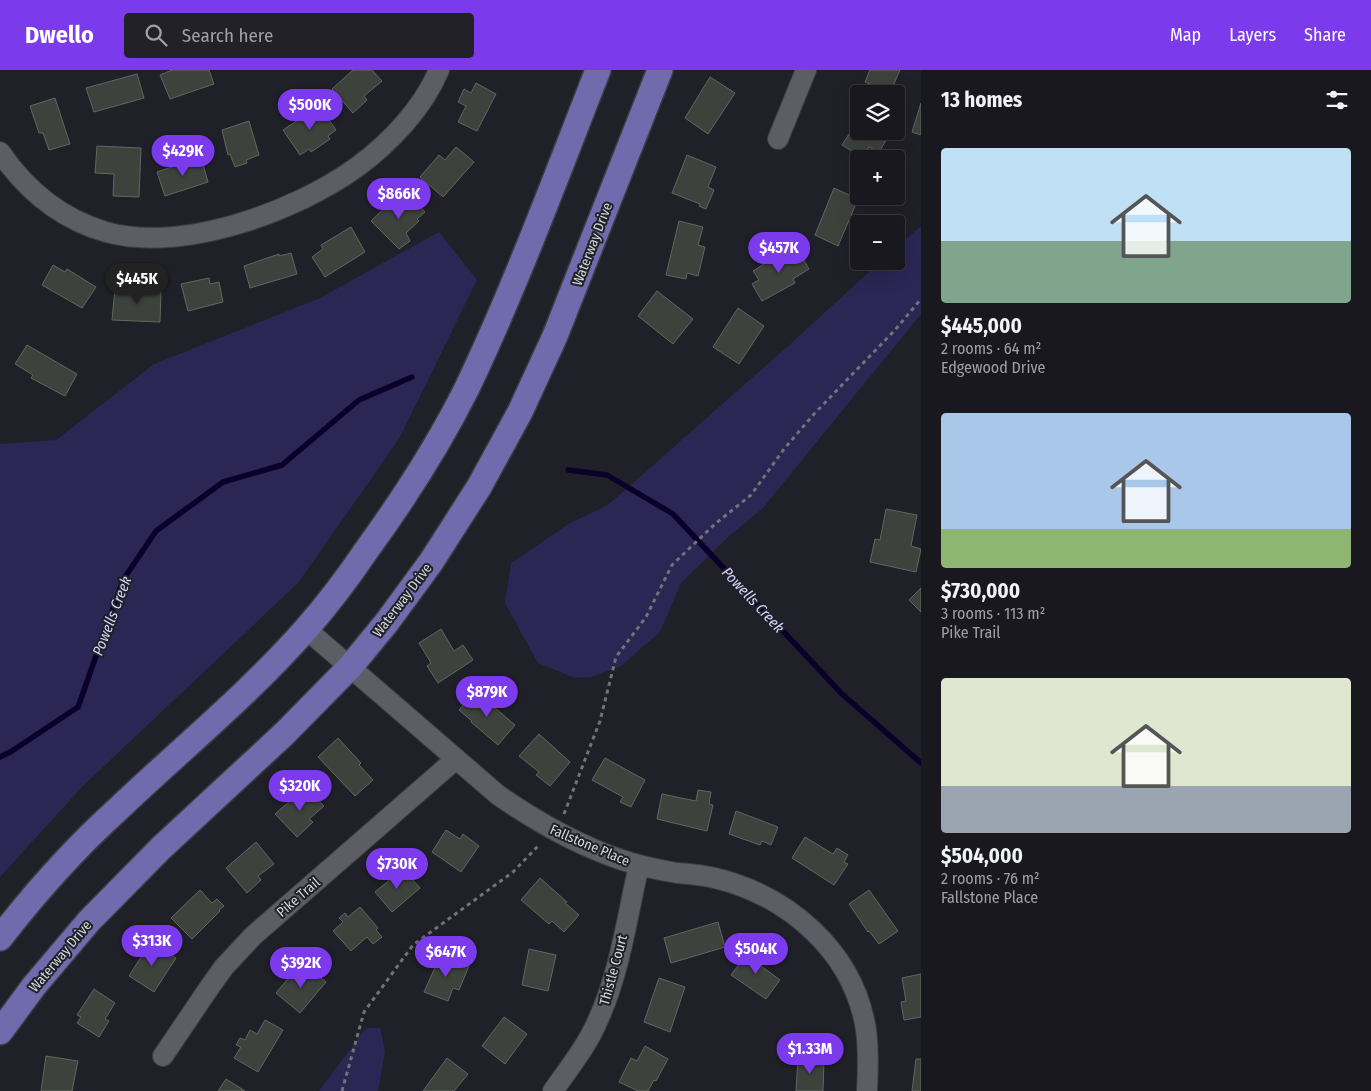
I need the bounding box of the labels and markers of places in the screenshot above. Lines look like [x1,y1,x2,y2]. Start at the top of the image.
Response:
pin: $500K [275,88,345,131]
pin: $429K [148,134,218,177]
pin: $866K [364,178,434,220]
pin: $457K [744,232,814,274]
pin: $445K [102,262,172,305]
pin: $879K [452,676,522,718]
pin: $320K [265,770,335,812]
pin: $730K [362,848,432,890]
pin: $313K [117,924,187,967]
pin: $504K [721,932,791,975]
pin: $647K [411,936,481,978]
pin: $392K [266,946,336,989]
pin: $1.33M [769,1032,851,1075]

